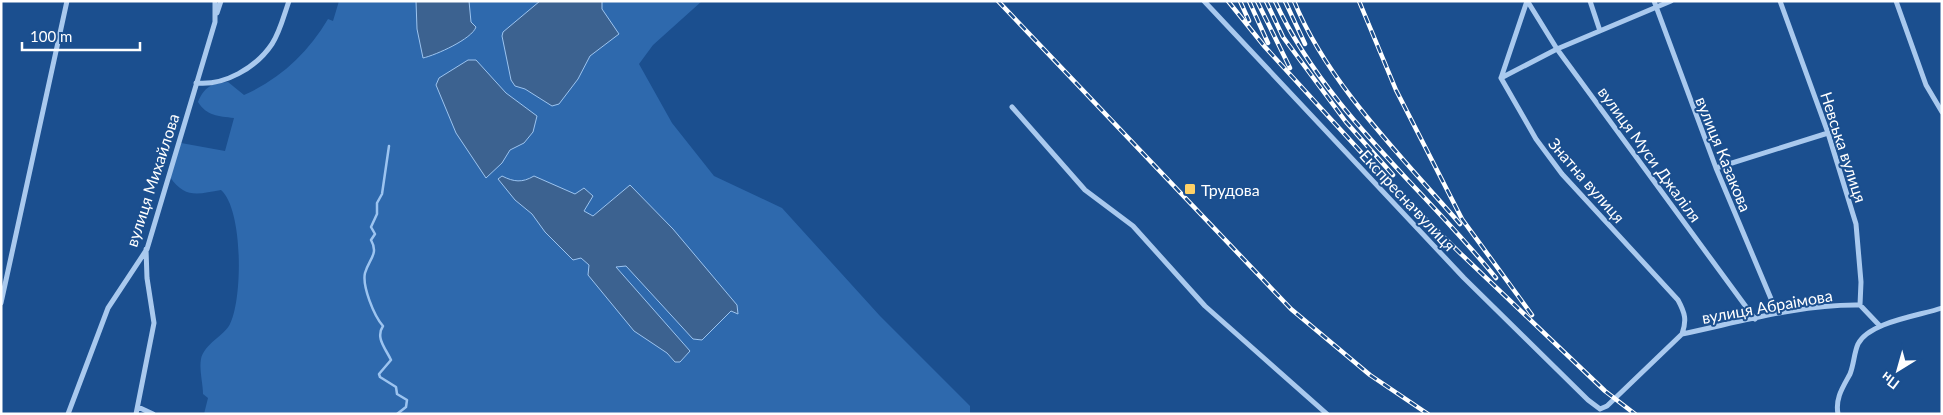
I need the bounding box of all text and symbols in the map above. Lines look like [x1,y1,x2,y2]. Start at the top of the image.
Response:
scale bar [22,20,140,52]
text: 100 m [30,27,72,45]
street label: вулиця Муси Джаліля [1594,83,1706,225]
street label: Невська вулиця [1817,89,1871,205]
street label: вулиця Казакова [1692,94,1756,214]
street label: вулиця Михайлова [122,111,182,249]
street label: Знатна вулиця [1545,134,1629,226]
street label: Експресна вулиця [1356,146,1460,254]
place label: Трудова [1201,180,1260,199]
marker: Трудова [1183,182,1197,196]
street label: вулиця Абраімова [1700,285,1834,327]
north arrow [1873,345,1923,395]
text: Пн [1877,368,1902,393]

